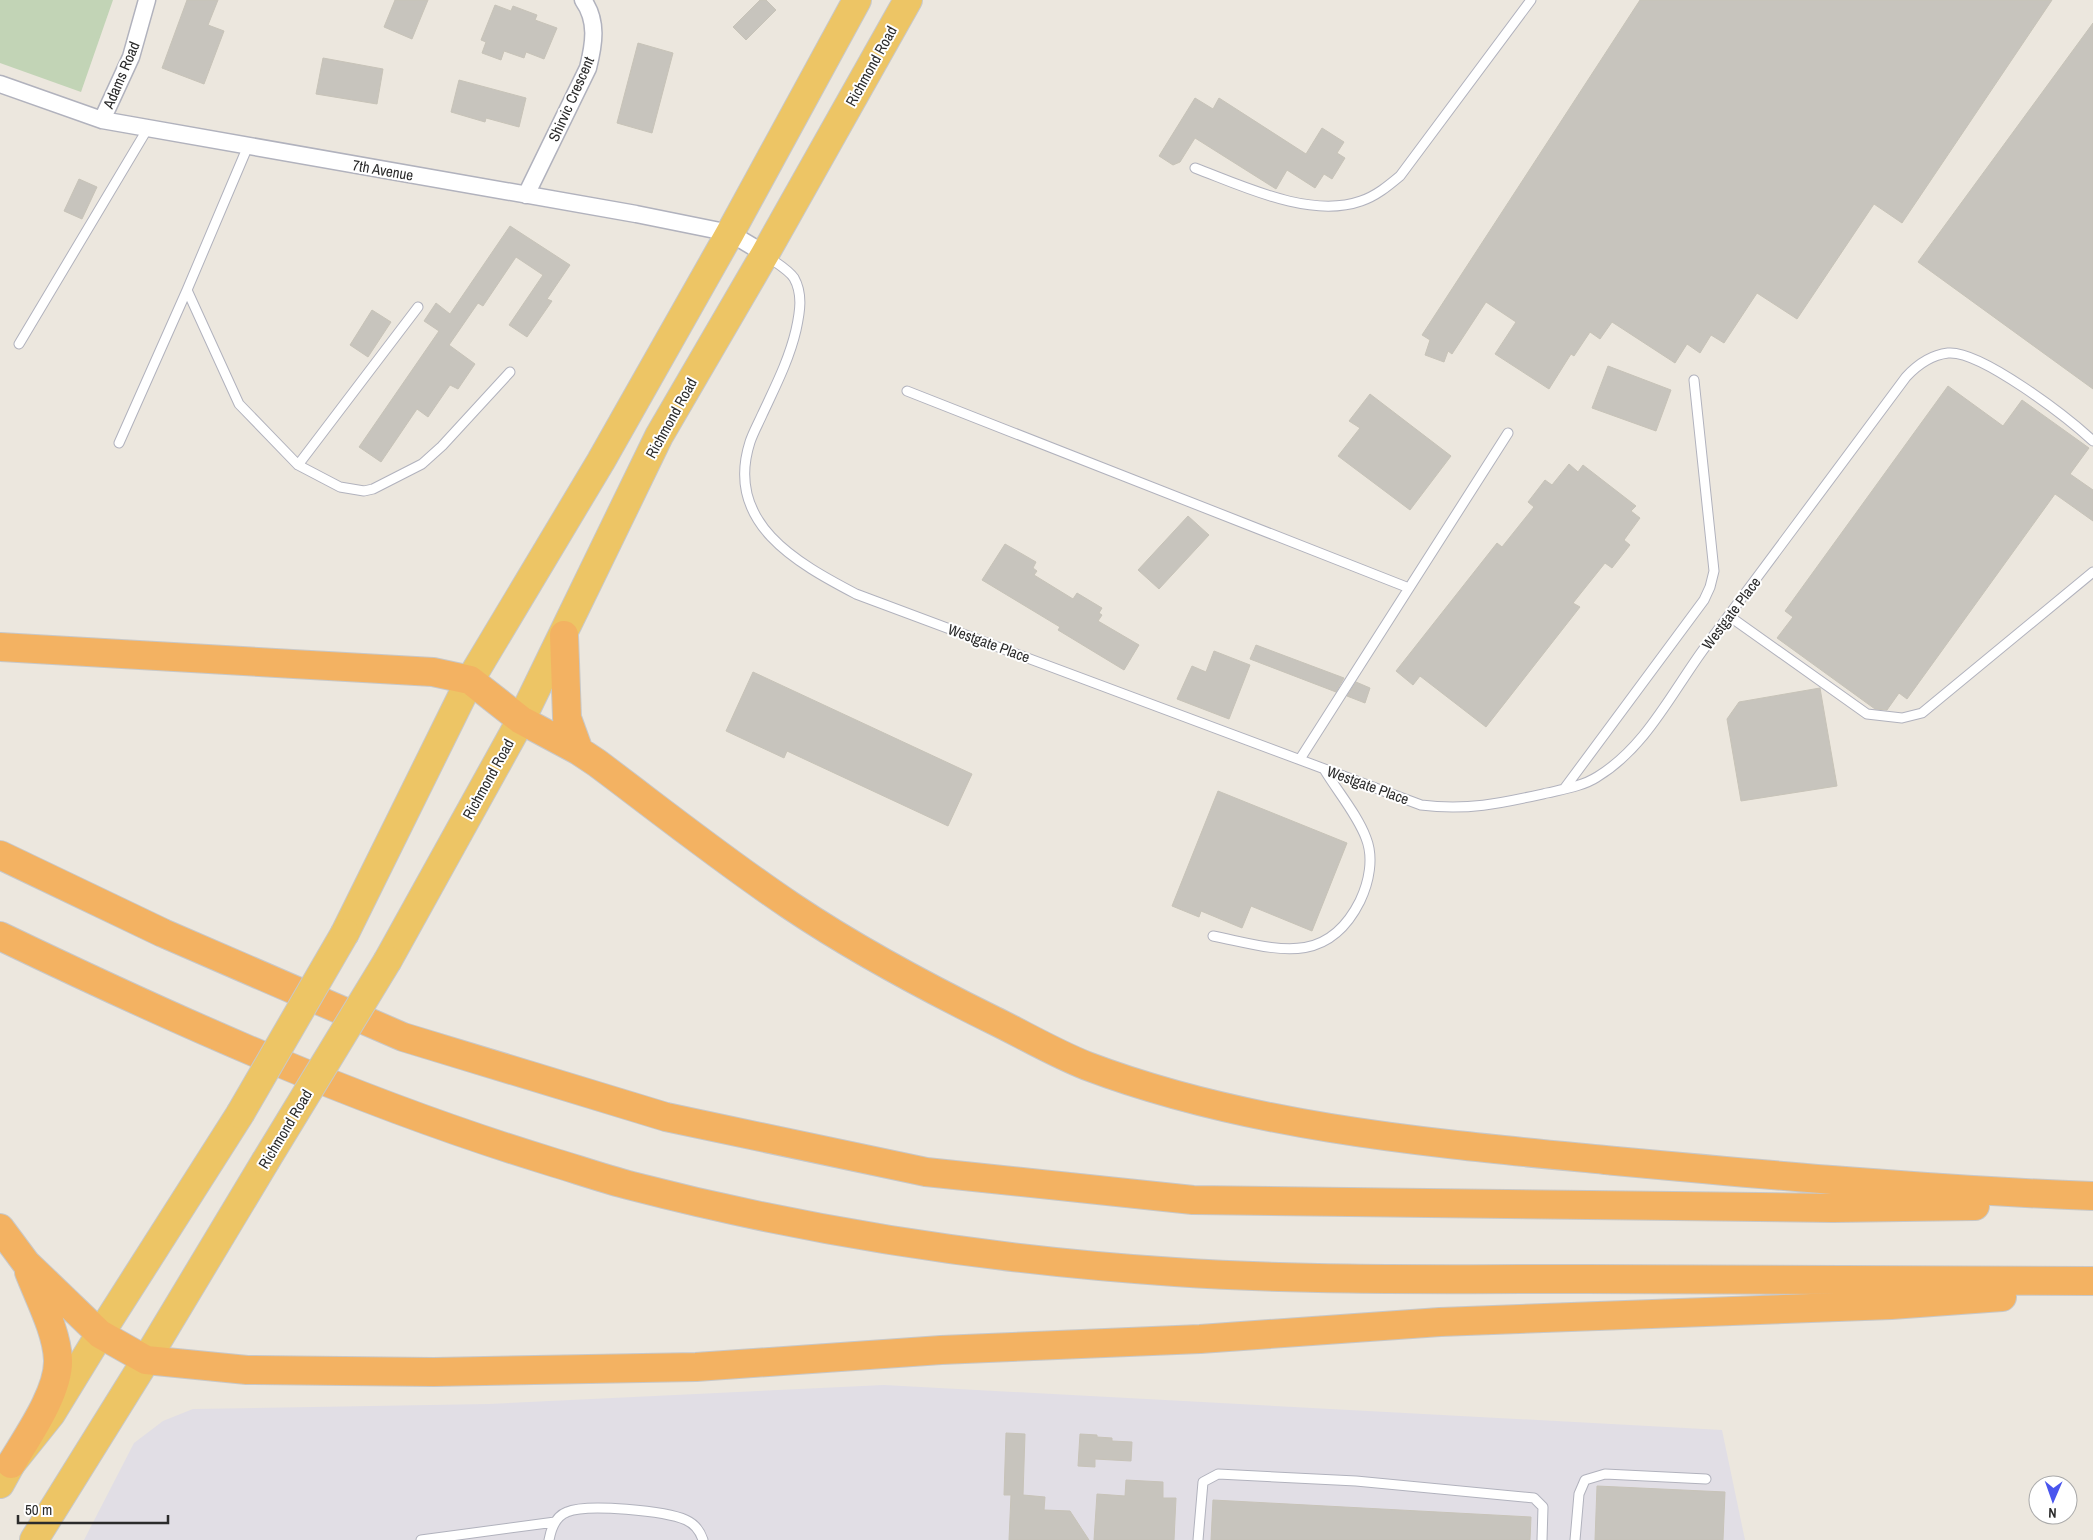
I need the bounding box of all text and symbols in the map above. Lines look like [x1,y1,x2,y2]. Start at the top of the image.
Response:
street label: Richmond Road [840,22,902,110]
street label: Adams Road [97,38,145,113]
street label: Shirvic Crescent [543,53,599,145]
street label: 7th Avenue [351,154,415,186]
street label: Richmond Road [640,374,702,462]
street label: Westgate Place [1697,572,1765,654]
street label: Westgate Place [945,618,1033,668]
street label: Richmond Road [457,735,519,823]
street label: Westgate Place [1324,760,1412,810]
street label: Richmond Road [253,1085,317,1173]
north arrow [2028,1475,2078,1525]
scale bar [18,1492,168,1524]
text: 50 m [25,1499,52,1520]
text: N [2048,1504,2057,1522]

